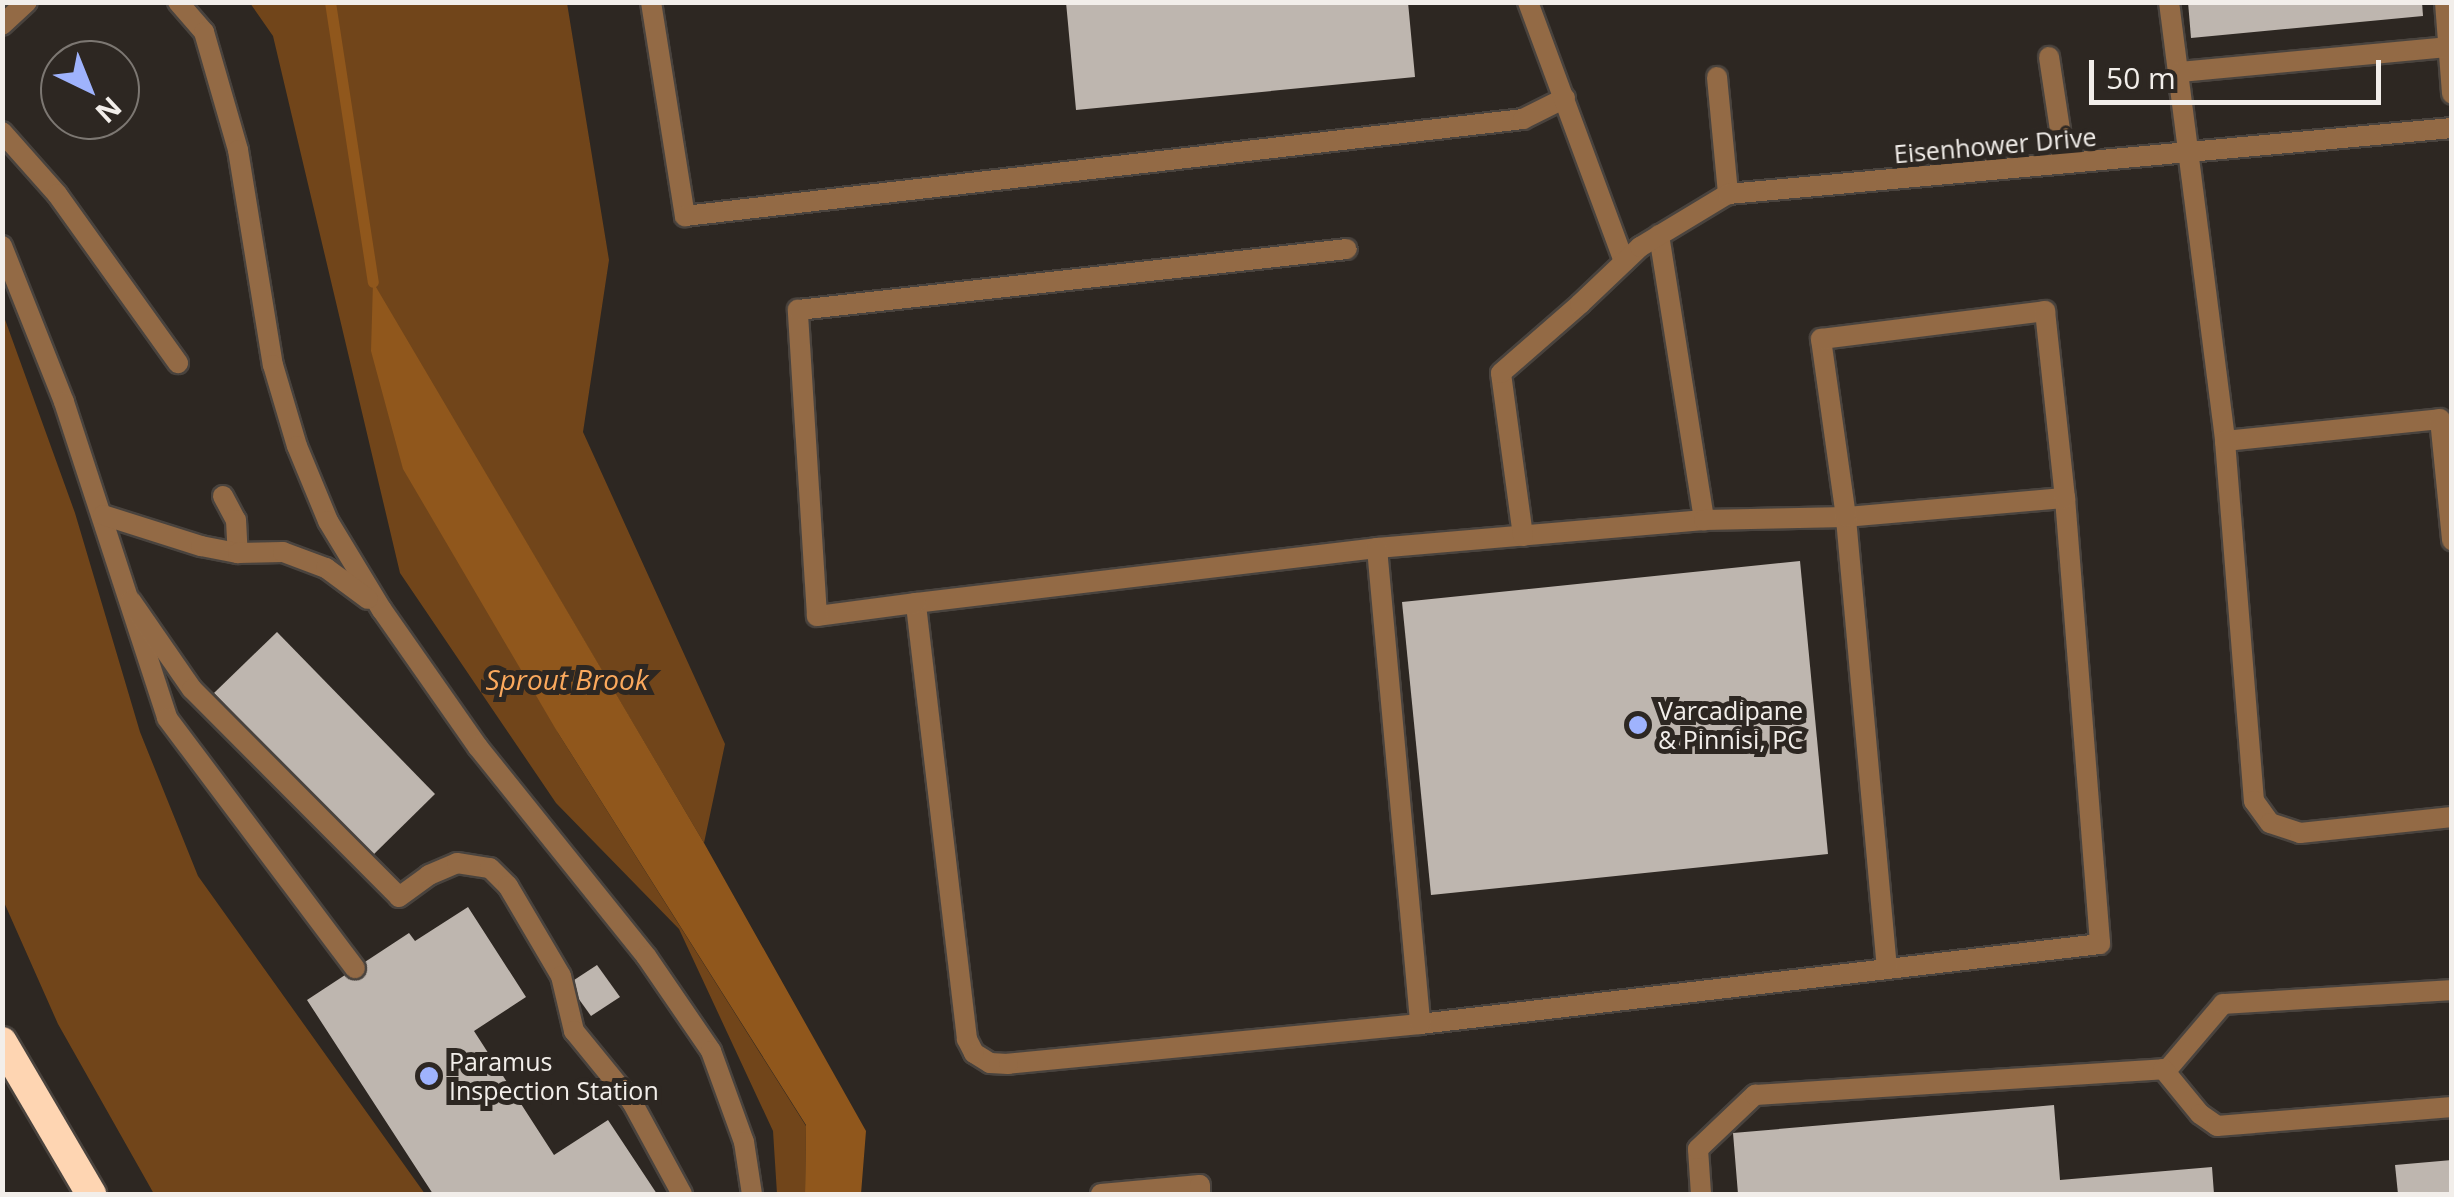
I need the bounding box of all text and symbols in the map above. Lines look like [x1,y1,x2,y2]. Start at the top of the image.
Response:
north arrow [40,40,140,140]
scale bar [2094,40,2386,102]
text: 50 m [2106,57,2176,98]
text: N [88,89,130,132]
street label: Eisenhower Drive [1892,121,2098,169]
water label: Sprout Brook [486,662,648,696]
place label: Varcadipane & Pinnisi, PC [1658,696,1803,755]
marker: Varcadipane & Pinnisi, PC [1627,714,1649,736]
place label: Paramus Inspection Station [449,1047,659,1106]
marker: Paramus Inspection Station [418,1065,440,1087]

